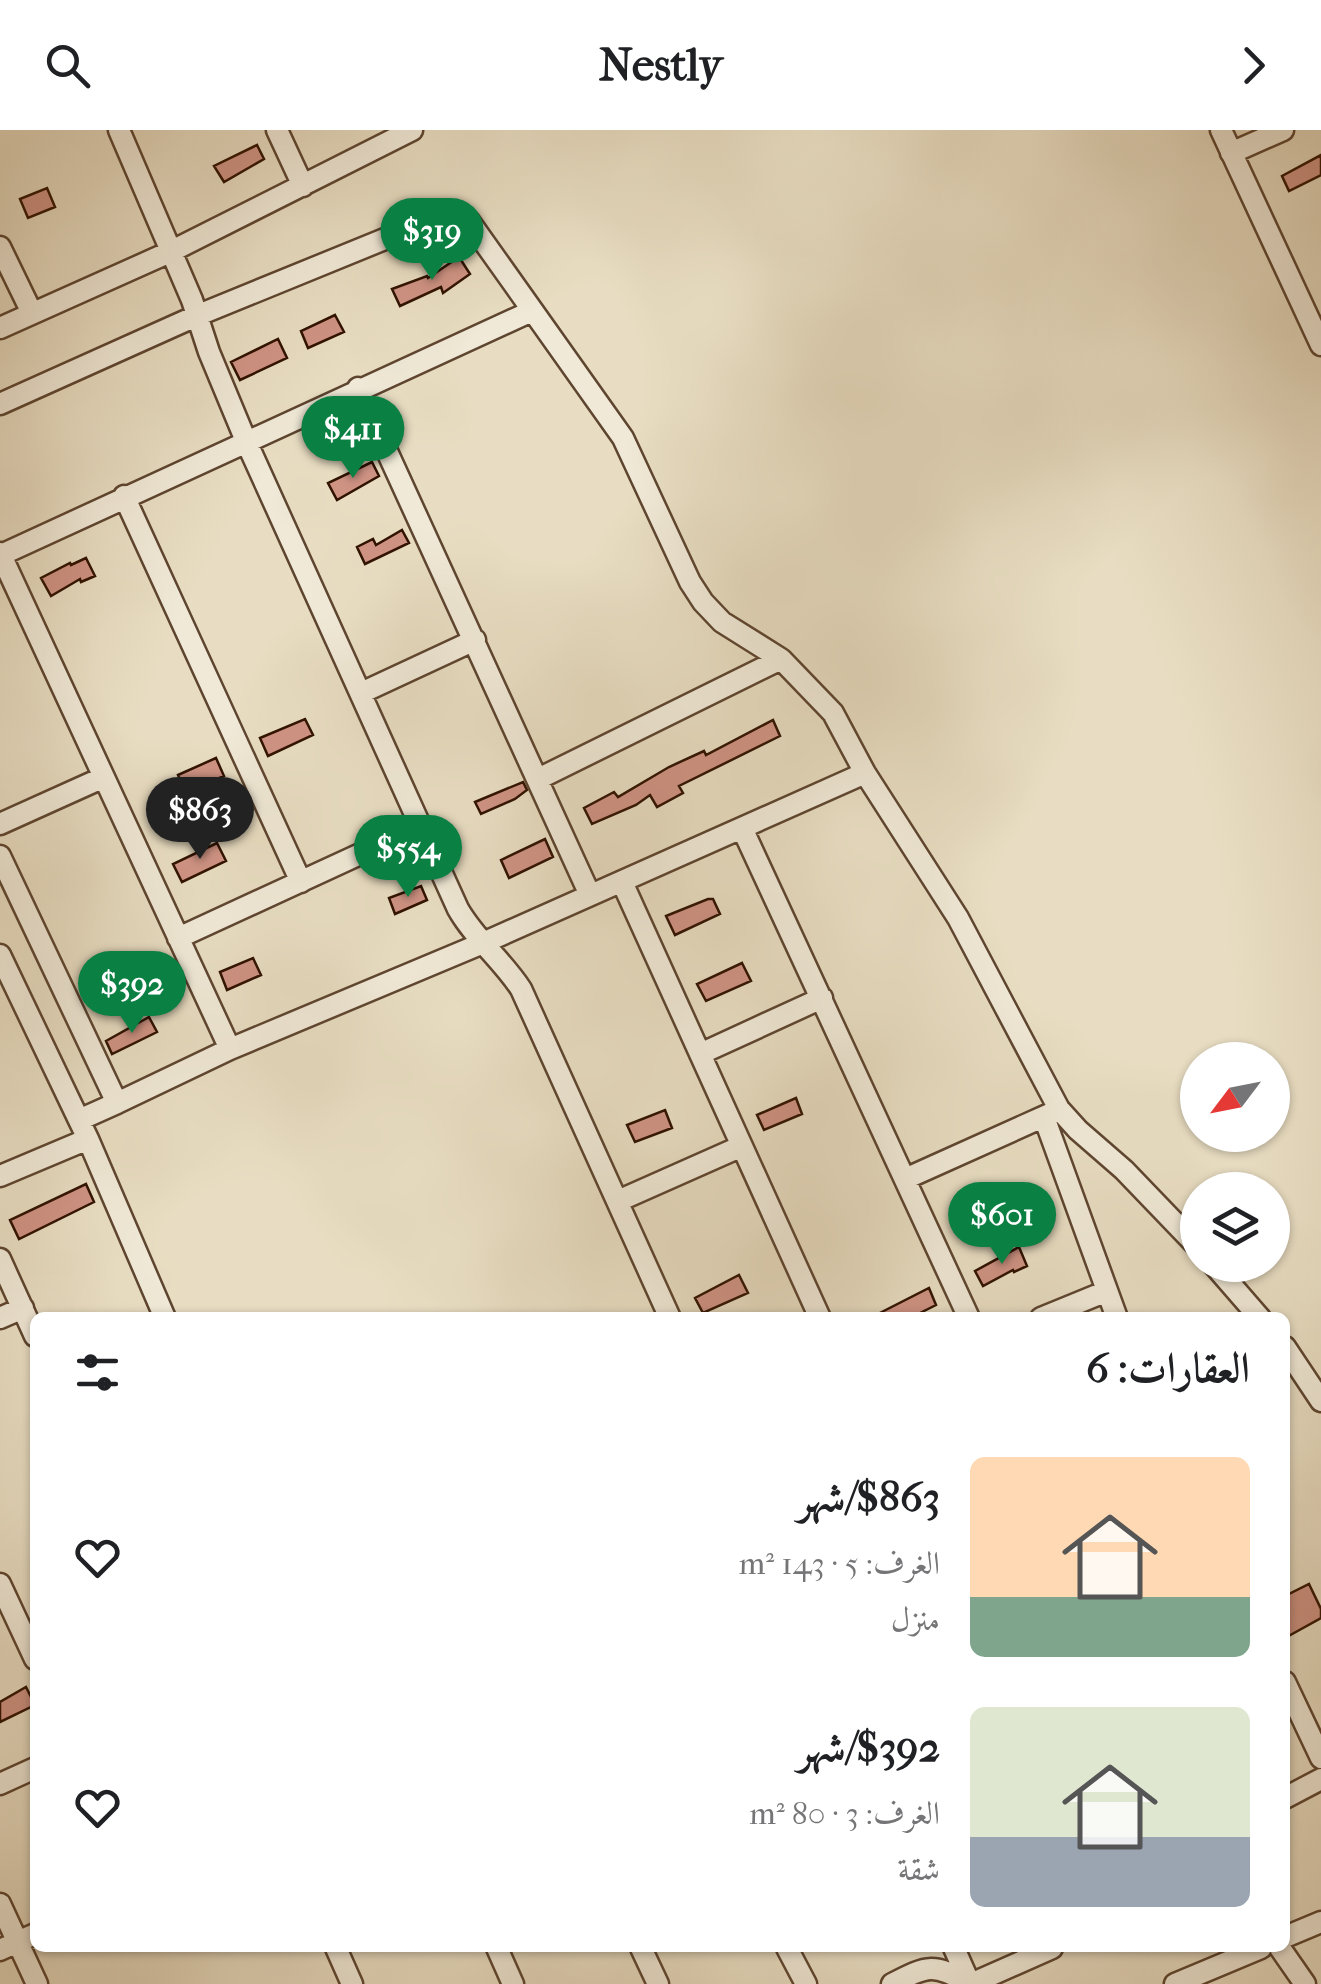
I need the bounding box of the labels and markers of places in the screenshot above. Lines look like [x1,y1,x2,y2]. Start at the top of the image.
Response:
pin: $319 [373,198,491,283]
pin: $411 [294,396,412,481]
pin: $863 [141,777,259,862]
pin: $554 [349,815,467,900]
pin: $392 [73,951,191,1036]
pin: $601 [943,1182,1061,1267]

